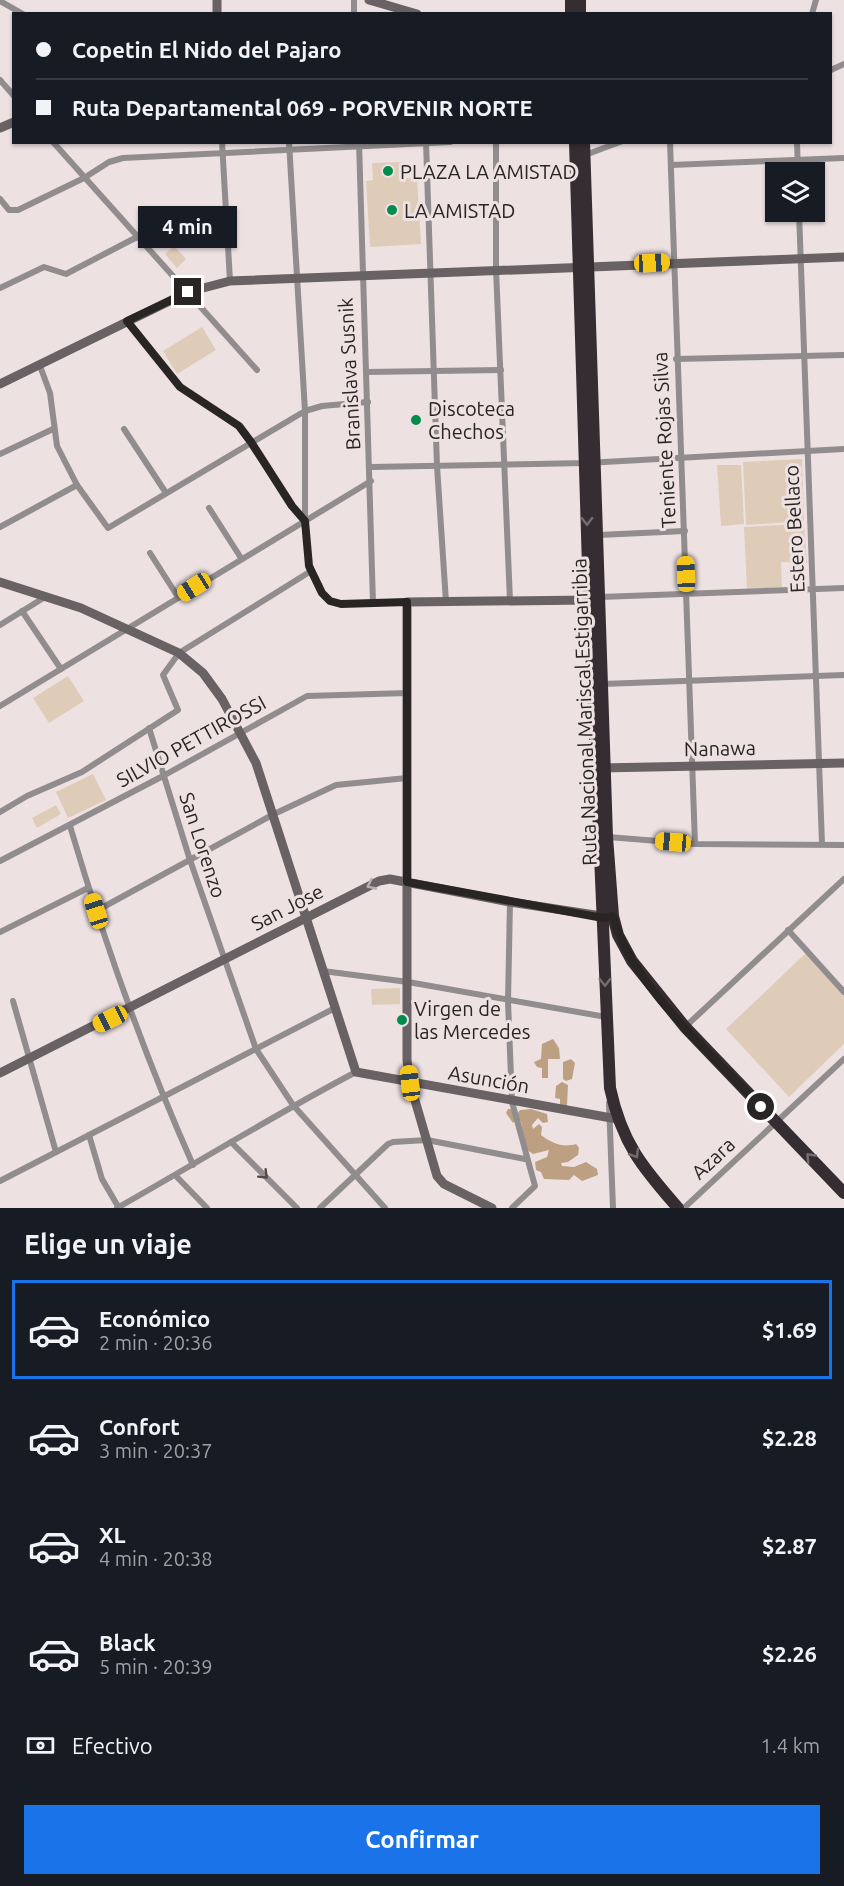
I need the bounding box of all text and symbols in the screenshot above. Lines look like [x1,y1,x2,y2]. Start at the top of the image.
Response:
text: Copetin El Nido del Pajaro [72,37,342,62]
text: Ruta Departamental 069 - PORVENIR NORTE [72,95,533,120]
place label: PLAZA LA AMISTAD [400,160,577,183]
map controls [765,162,825,222]
button: layers [765,162,825,222]
marker: PLAZA LA AMISTAD [381,164,395,178]
place label: LA AMISTAD [404,199,515,222]
marker: LA AMISTAD [385,203,399,217]
callout: 4 min [138,205,237,247]
text: 4 min [162,215,213,238]
car [634,253,670,273]
route end [174,278,201,305]
street label: Branislava Susnik [334,297,364,451]
street label: Teniente Rojas Silva [648,351,680,529]
place label: Discoteca Chechos [428,397,515,443]
marker: Discoteca Chechos [409,413,423,427]
street label: Estero Bellaco [779,464,809,594]
one-way arrow [581,517,594,526]
car [676,556,696,592]
street label: Ruta Nacional Mariscal Estigarribia [567,558,601,866]
car [174,570,214,604]
street label: SILVIO PETTIROSSI [112,690,270,792]
street label: Nanawa [684,736,756,760]
street label: San Lorenzo [175,789,231,901]
car [654,831,692,853]
one-way arrow [367,877,378,889]
street label: San Jose [247,879,327,935]
car [82,891,110,931]
one-way arrow [599,978,611,987]
place label: Virgen de las Mercedes [414,997,531,1043]
car [90,1003,130,1035]
marker: Virgen de las Mercedes [395,1013,409,1027]
street label: Asunción [447,1061,531,1097]
car [399,1064,421,1102]
route start [747,1093,774,1120]
street label: Azara [687,1132,739,1184]
one-way arrow [627,1148,639,1158]
one-way arrow [806,1154,817,1164]
one-way arrow [256,1167,267,1178]
text: Elige un viaje [24,1229,192,1259]
icon: car [27,1303,81,1357]
text: Económico [99,1306,210,1331]
text: $1.69 [762,1317,817,1342]
text: 2 min · 20:36 [99,1331,213,1354]
icon: car [27,1411,81,1465]
text: Confort [99,1414,180,1439]
text: $2.28 [762,1425,817,1450]
text: 3 min · 20:37 [99,1439,213,1462]
icon: car [27,1519,81,1573]
text: XL [99,1522,126,1547]
text: $2.87 [762,1533,817,1558]
text: 4 min · 20:38 [99,1547,213,1570]
icon: car [27,1627,81,1681]
text: Black [99,1630,156,1655]
text: $2.26 [762,1641,817,1666]
text: 5 min · 20:39 [99,1655,213,1678]
icon: cash [24,1729,57,1762]
text: Efectivo [72,1733,153,1758]
text: 1.4 km [761,1734,820,1757]
button: Confirmar [24,1805,820,1874]

